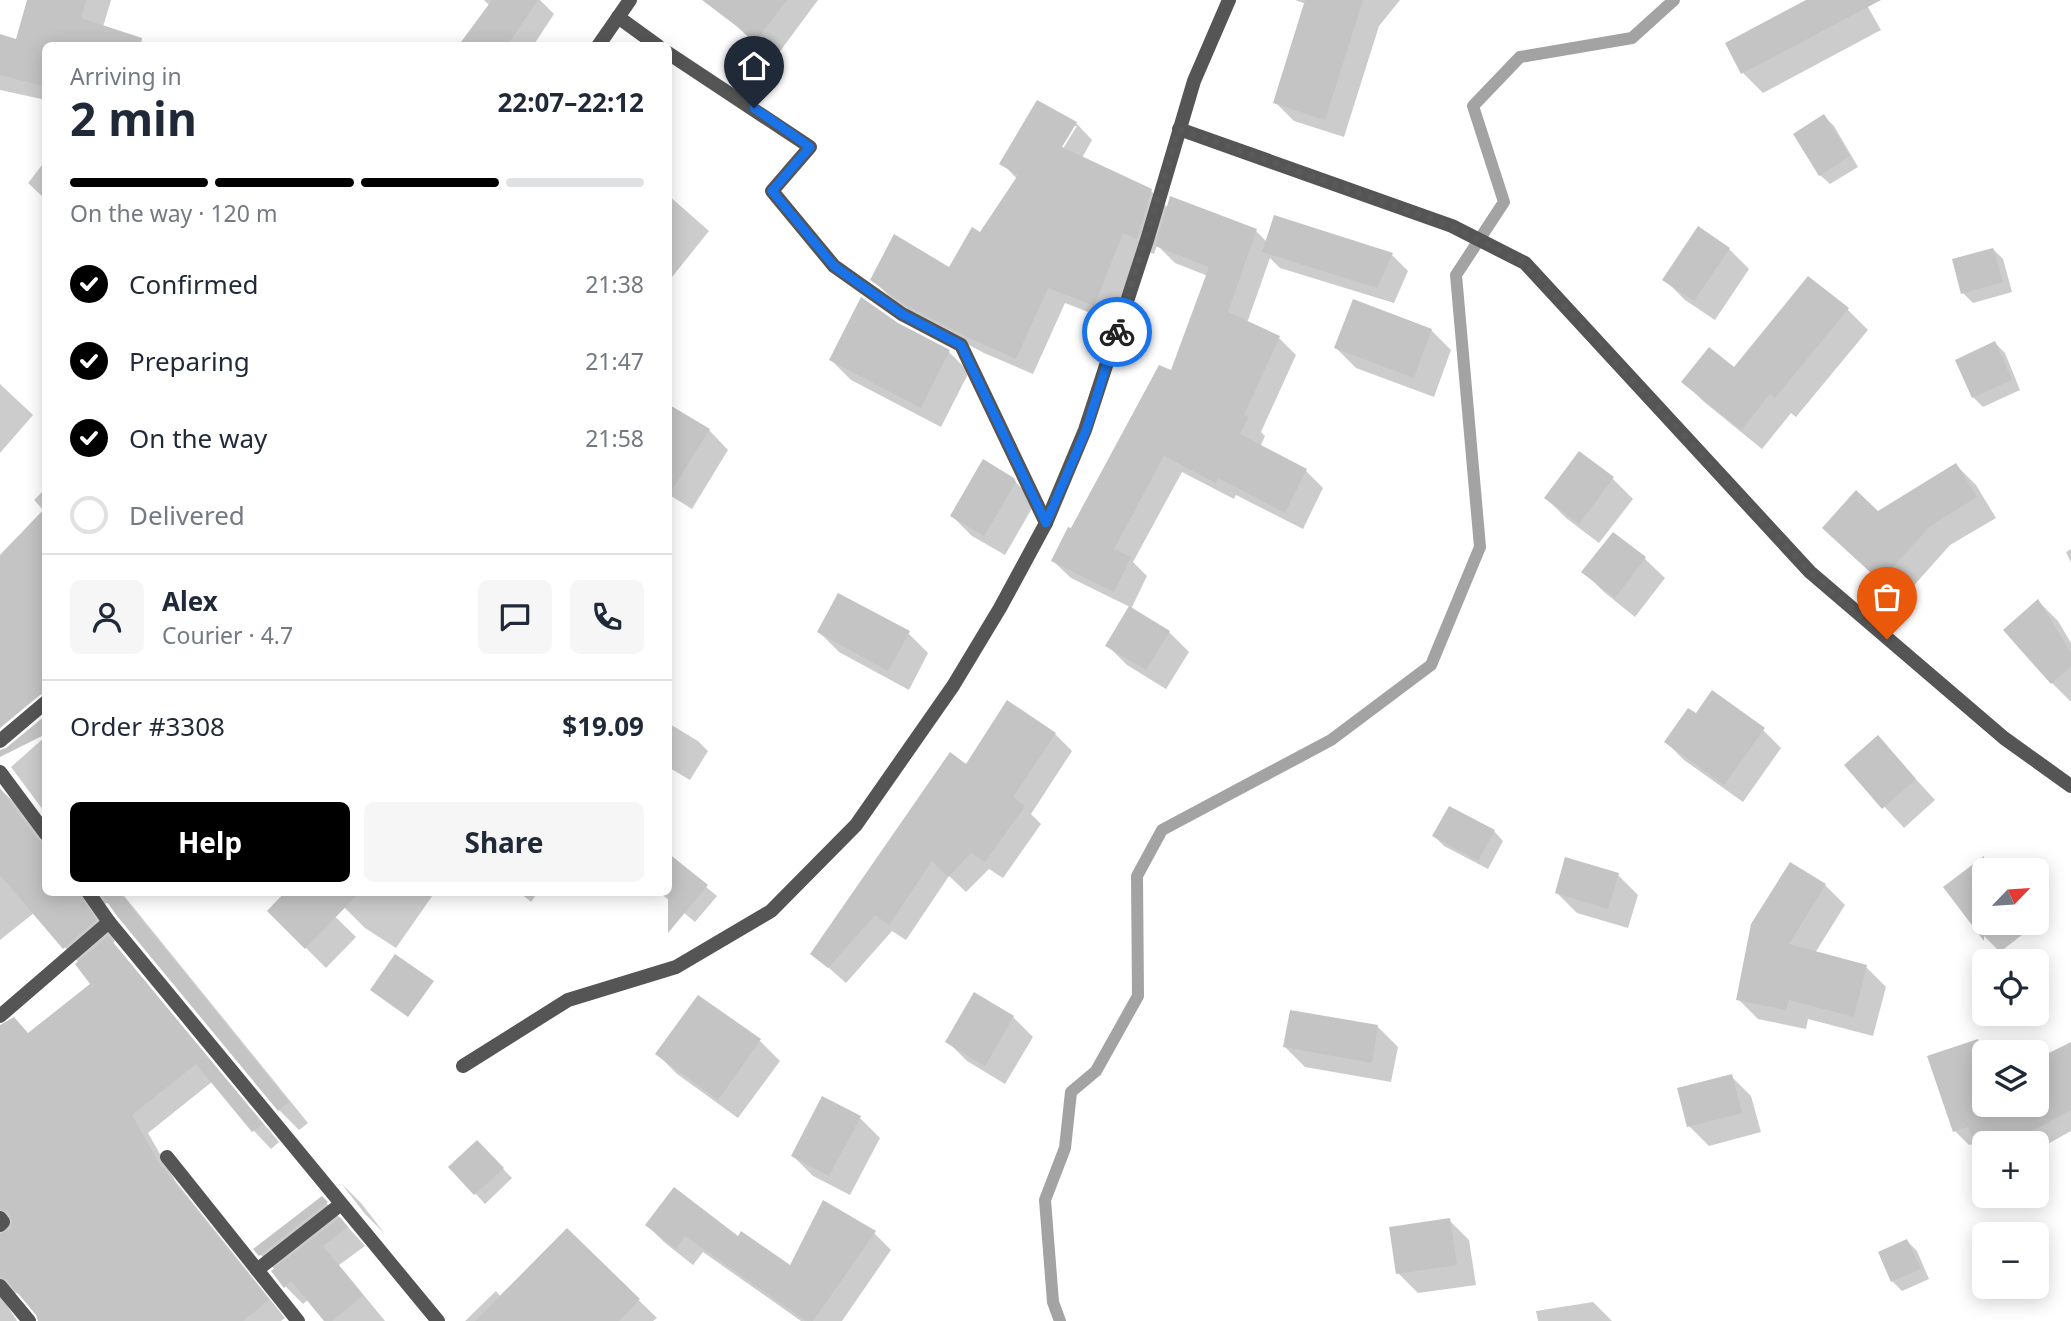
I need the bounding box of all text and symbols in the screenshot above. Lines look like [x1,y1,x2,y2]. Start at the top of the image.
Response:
pin [724,36,784,108]
icon: home [735,47,773,85]
text: Arriving in [70,60,182,92]
text: 22:07–22:12 [497,84,644,120]
text: 2 min [70,87,197,149]
text: On the way · 120 m [70,197,277,229]
icon: check [70,265,108,303]
text: Confirmed [129,266,259,302]
text: 21:38 [585,268,644,300]
courier [1082,297,1152,367]
icon: bike [1098,313,1136,351]
icon: check [70,342,108,380]
text: Preparing [129,343,250,379]
text: 21:47 [585,345,644,377]
icon: check [70,419,108,457]
text: On the way [129,420,267,456]
text: 21:58 [585,422,644,454]
text: Delivered [129,497,245,533]
pin [1857,567,1917,639]
icon: bag [1868,578,1906,616]
button: person [70,580,144,654]
button: chat [478,580,552,654]
button: phone [570,580,644,654]
text: Alex [162,583,218,619]
text: Courier · 4.7 [162,619,293,651]
text: Order #3308 [70,708,225,744]
text: $19.09 [562,708,644,744]
button: Help [70,802,350,882]
button: Share [364,802,644,882]
north arrow [1972,858,2049,934]
map controls [1972,858,2049,1299]
button: locate [1972,949,2049,1026]
button: layers [1972,1040,2049,1117]
button: + [1972,1131,2049,1208]
button: − [1972,1222,2049,1299]

